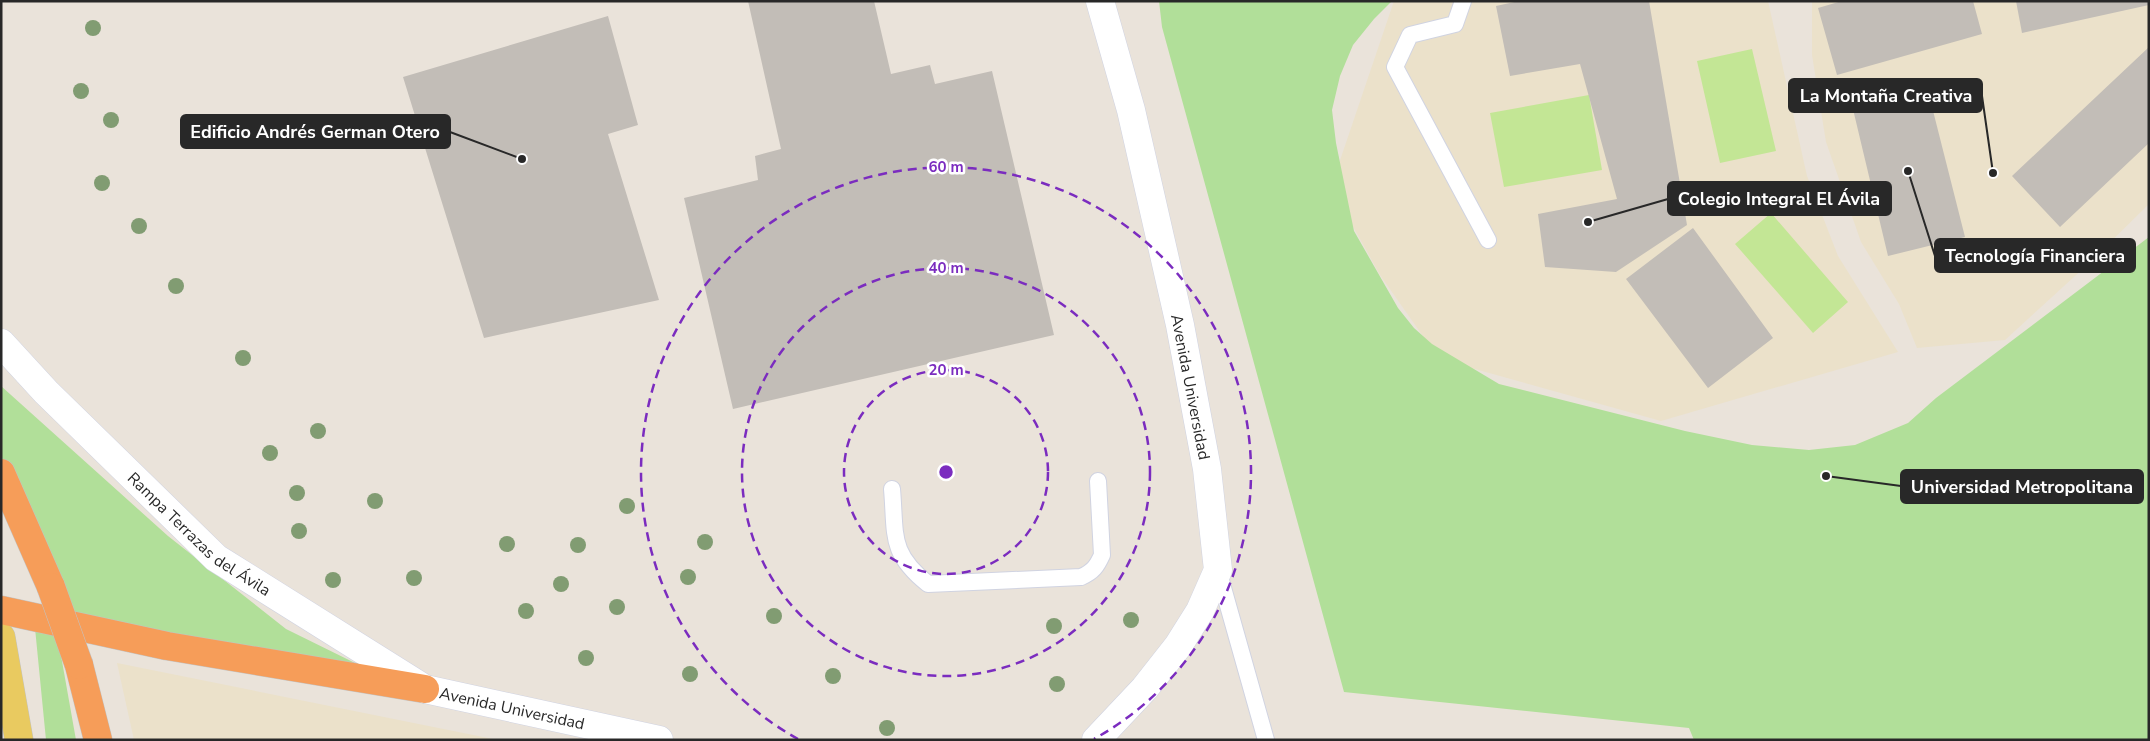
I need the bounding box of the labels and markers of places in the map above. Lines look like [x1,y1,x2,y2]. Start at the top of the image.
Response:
callout: La Montaña Creativa [1789,79,1982,112]
callout: Edificio Andrés German Otero [181,115,450,148]
callout: Colegio Integral El Ávila [1668,182,1891,215]
callout: Tecnología Financiera [1935,239,2135,272]
centre of rings [937,463,955,481]
callout: Universidad Metropolitana [1901,470,2143,503]

